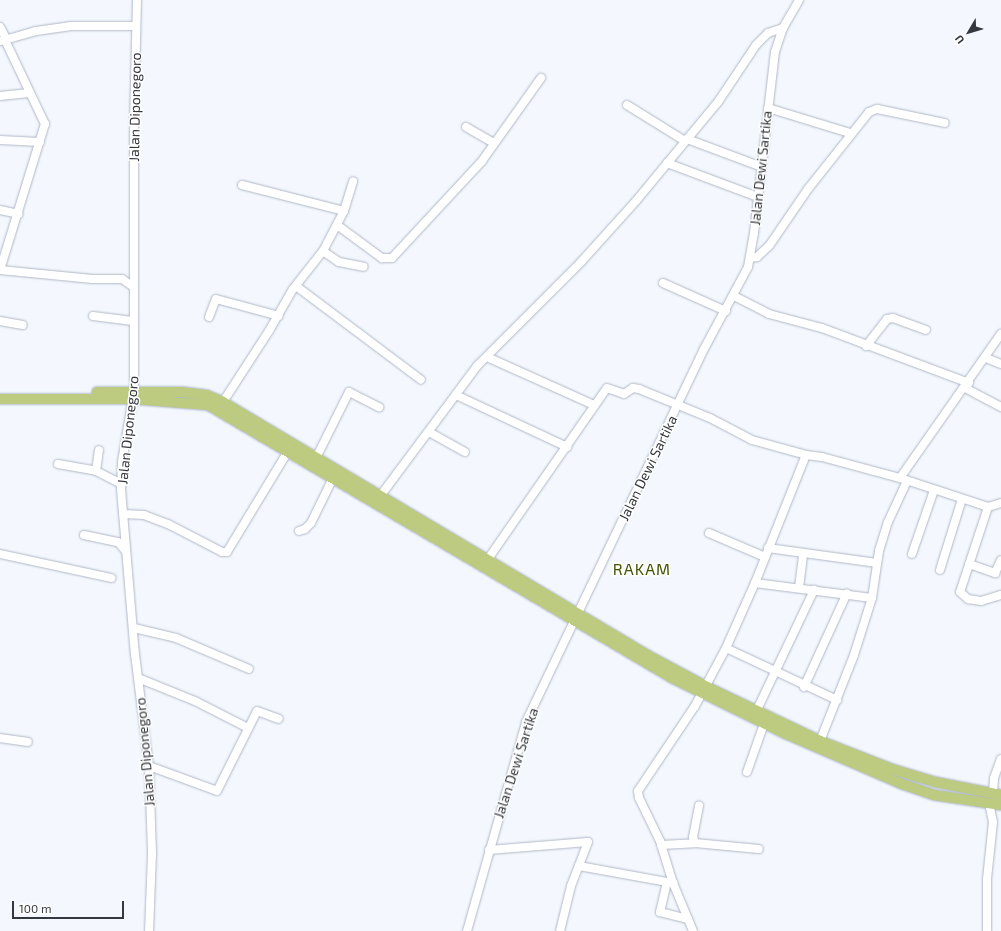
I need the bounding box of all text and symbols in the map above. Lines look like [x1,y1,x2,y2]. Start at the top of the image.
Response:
north arrow [949,12,989,52]
text: U [952,33,967,47]
street label: Jalan Diponegoro [126,52,144,162]
street label: Jalan Dewi Sartika [747,110,775,226]
street label: Jalan Diponegoro [114,375,142,485]
street label: Jalan Dewi Sartika [615,413,681,523]
district label: RAKAM [613,559,671,579]
street label: Jalan Diponegoro [132,697,158,807]
street label: Jalan Dewi Sartika [490,706,542,820]
scale bar [14,893,126,919]
text: 100 m [19,901,51,915]

